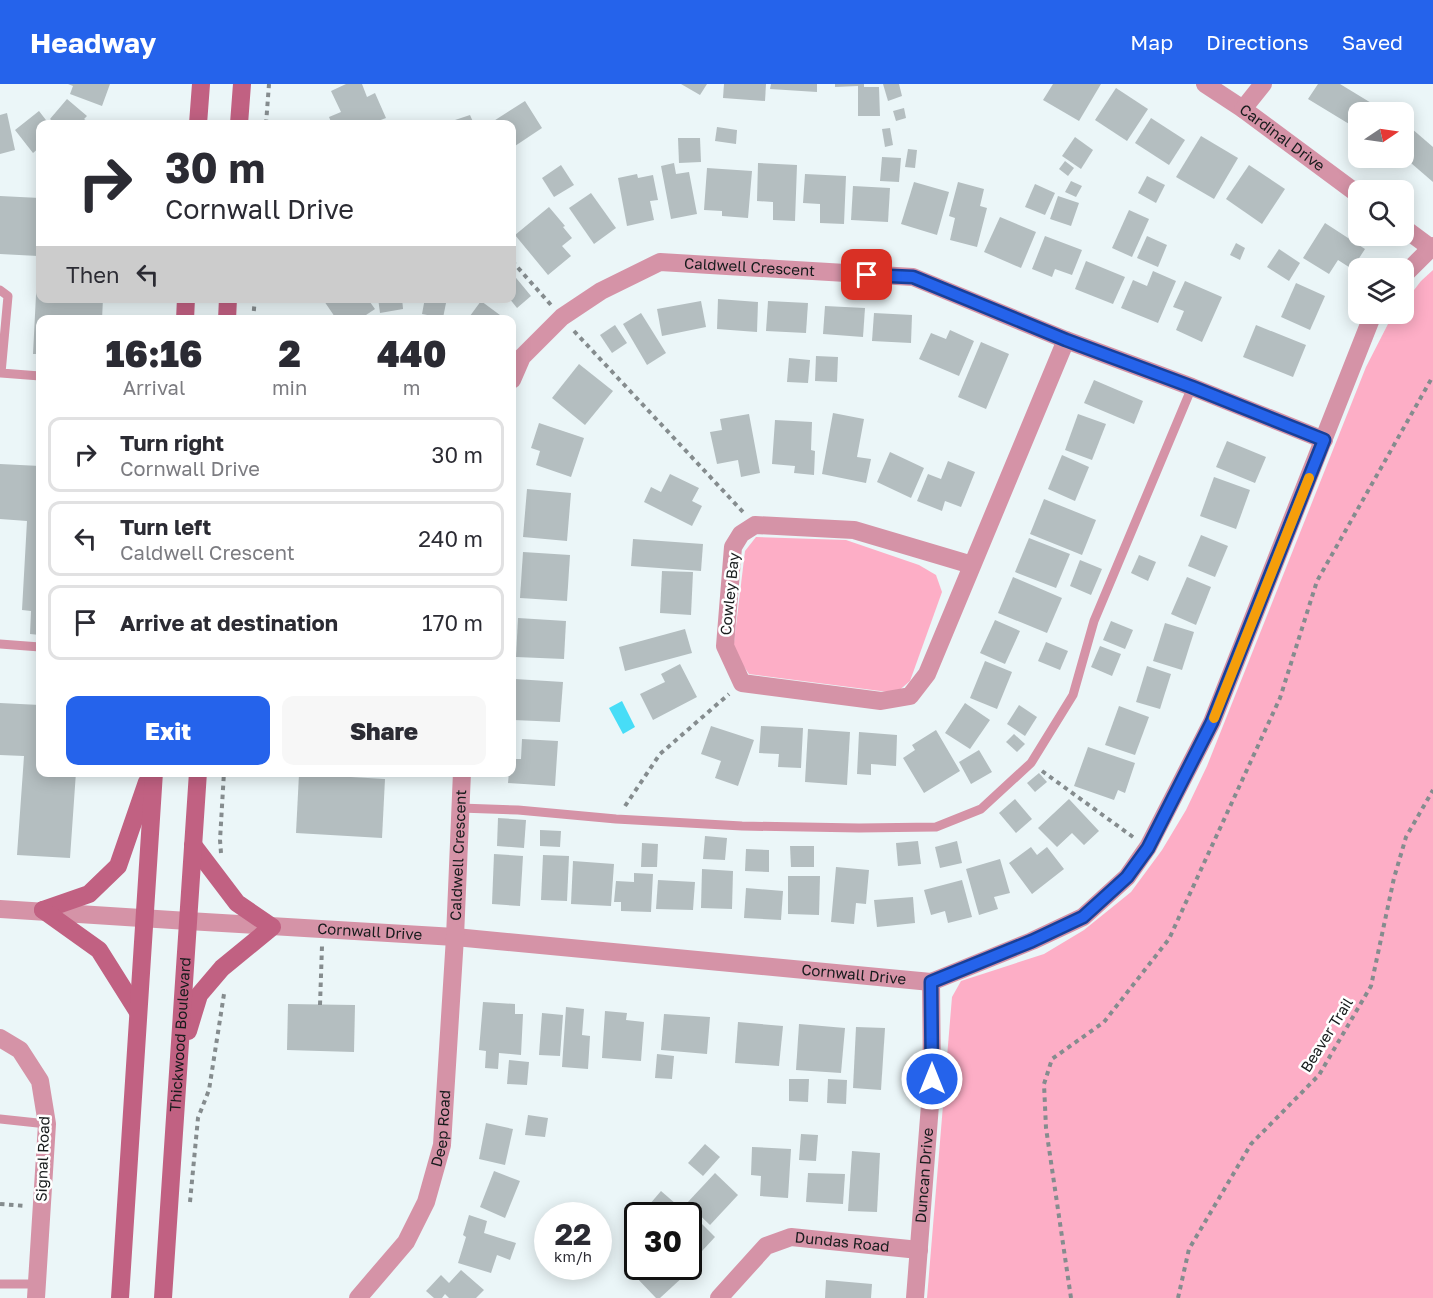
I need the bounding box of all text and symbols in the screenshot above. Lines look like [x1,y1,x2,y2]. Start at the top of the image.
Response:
text: Headway [30,26,156,59]
text: Map [1130,29,1173,55]
text: Directions [1206,29,1309,55]
text: Saved [1342,29,1403,55]
street label: Cardinal Drive [1237,100,1329,175]
north arrow [1348,102,1414,168]
map controls [1348,102,1414,324]
text: 30 m [165,142,265,192]
icon: right [66,144,144,222]
button: search [1348,180,1414,246]
text: Cornwall Drive [165,193,354,225]
pin [841,249,892,300]
street label: Caldwell Crescent [684,253,816,279]
icon: left [131,258,164,291]
icon: arrive [850,258,883,291]
button: layers [1348,258,1414,324]
text: Then [66,261,119,288]
text: 16:16 [106,332,202,375]
text: 2 [278,332,301,375]
text: 440 [377,332,446,375]
text: Arrival [123,375,185,399]
text: min [272,375,307,399]
text: m [403,375,421,399]
text: Turn right [120,429,224,456]
icon: right [69,438,102,471]
text: 30 m [432,441,483,468]
text: Cornwall Drive [120,456,260,480]
text: Turn left [120,513,211,540]
icon: left [69,522,102,555]
text: 240 m [418,525,483,552]
text: Caldwell Crescent [120,540,295,564]
street label: Cowley Bay [716,551,742,636]
icon: arrive [69,606,102,639]
text: Arrive at destination [120,609,338,636]
text: 170 m [422,609,483,636]
button: Exit [66,696,270,765]
button: Share [282,696,486,765]
street label: Caldwell Crescent [446,789,469,921]
street label: Cornwall Drive [317,919,423,943]
street label: Thickwood Boulevard [165,957,194,1112]
street label: Cornwall Drive [801,960,907,988]
street label: Beaver Trail [1296,994,1356,1075]
position arrow [900,1047,964,1111]
street label: Deep Road [426,1089,453,1169]
street label: Signal Road [32,1116,52,1202]
street label: Duncan Drive [911,1127,936,1224]
speed limit sign: 30 [624,1202,702,1280]
text: 22 [555,1216,591,1252]
street label: Dundas Road [794,1227,890,1255]
text: km/h [554,1247,592,1265]

